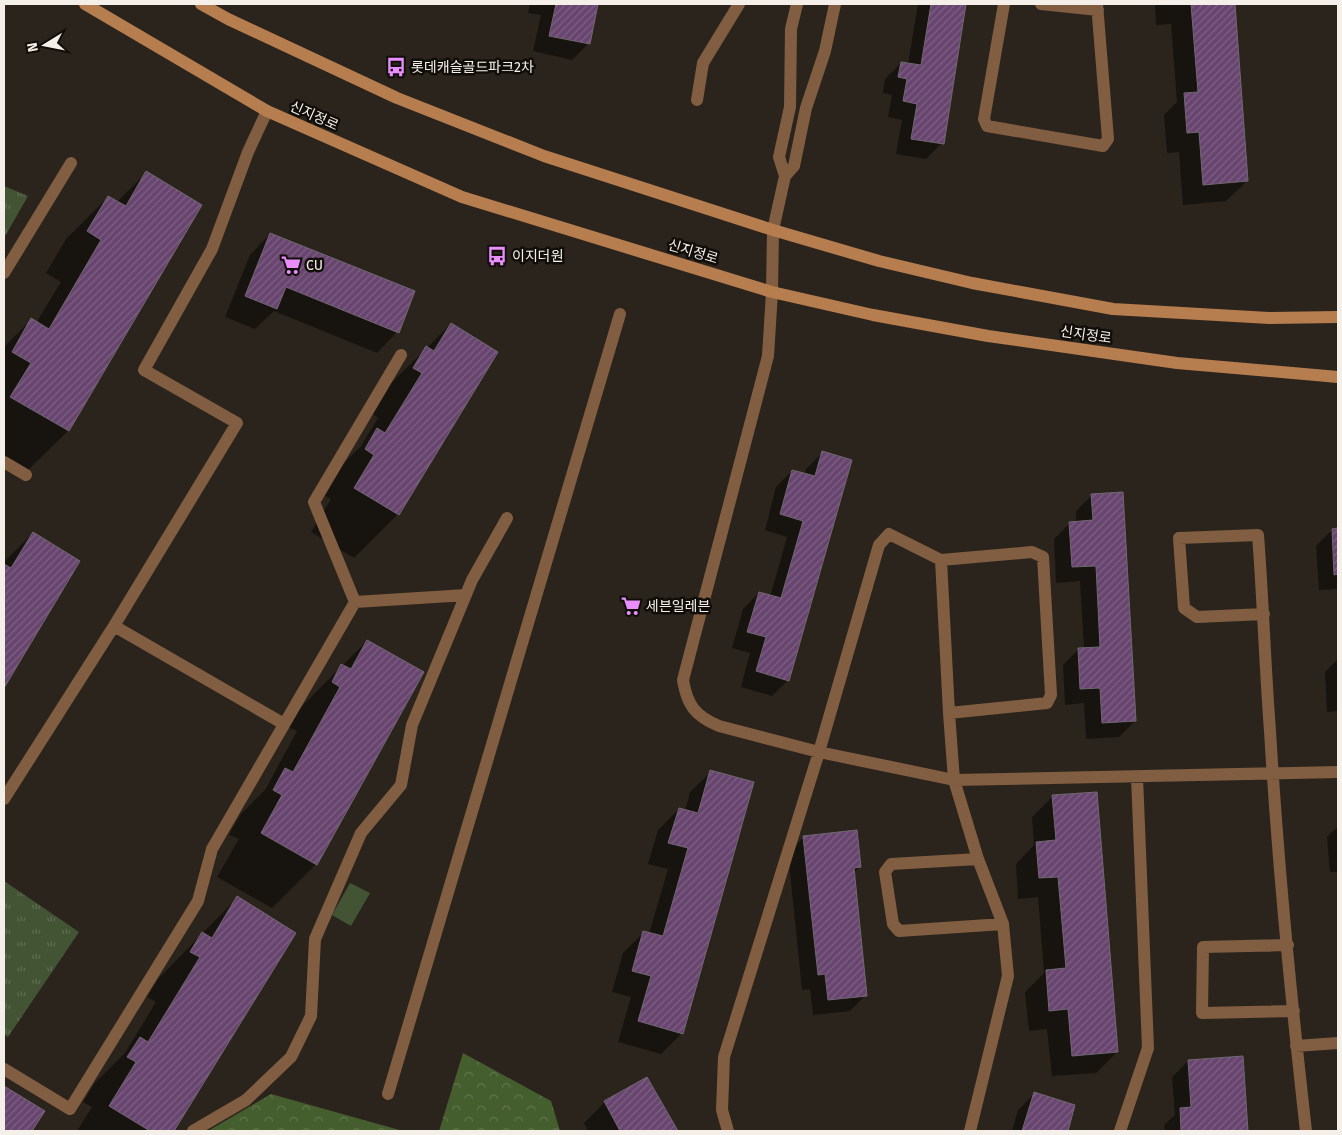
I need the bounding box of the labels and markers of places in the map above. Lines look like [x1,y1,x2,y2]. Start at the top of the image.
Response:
bus stop icon: 롯데캐슬골드파크2차 [385,56,407,78]
place label: 롯데캐슬골드파크2차 [411,59,534,76]
bus stop icon: 이지더원 [486,245,508,267]
place label: 이지더원 [512,248,564,265]
supermarket icon: CU [280,254,302,276]
place label: CU [306,257,323,274]
supermarket icon: 세븐일레븐 [620,595,642,617]
place label: 세븐일레븐 [646,598,711,615]

